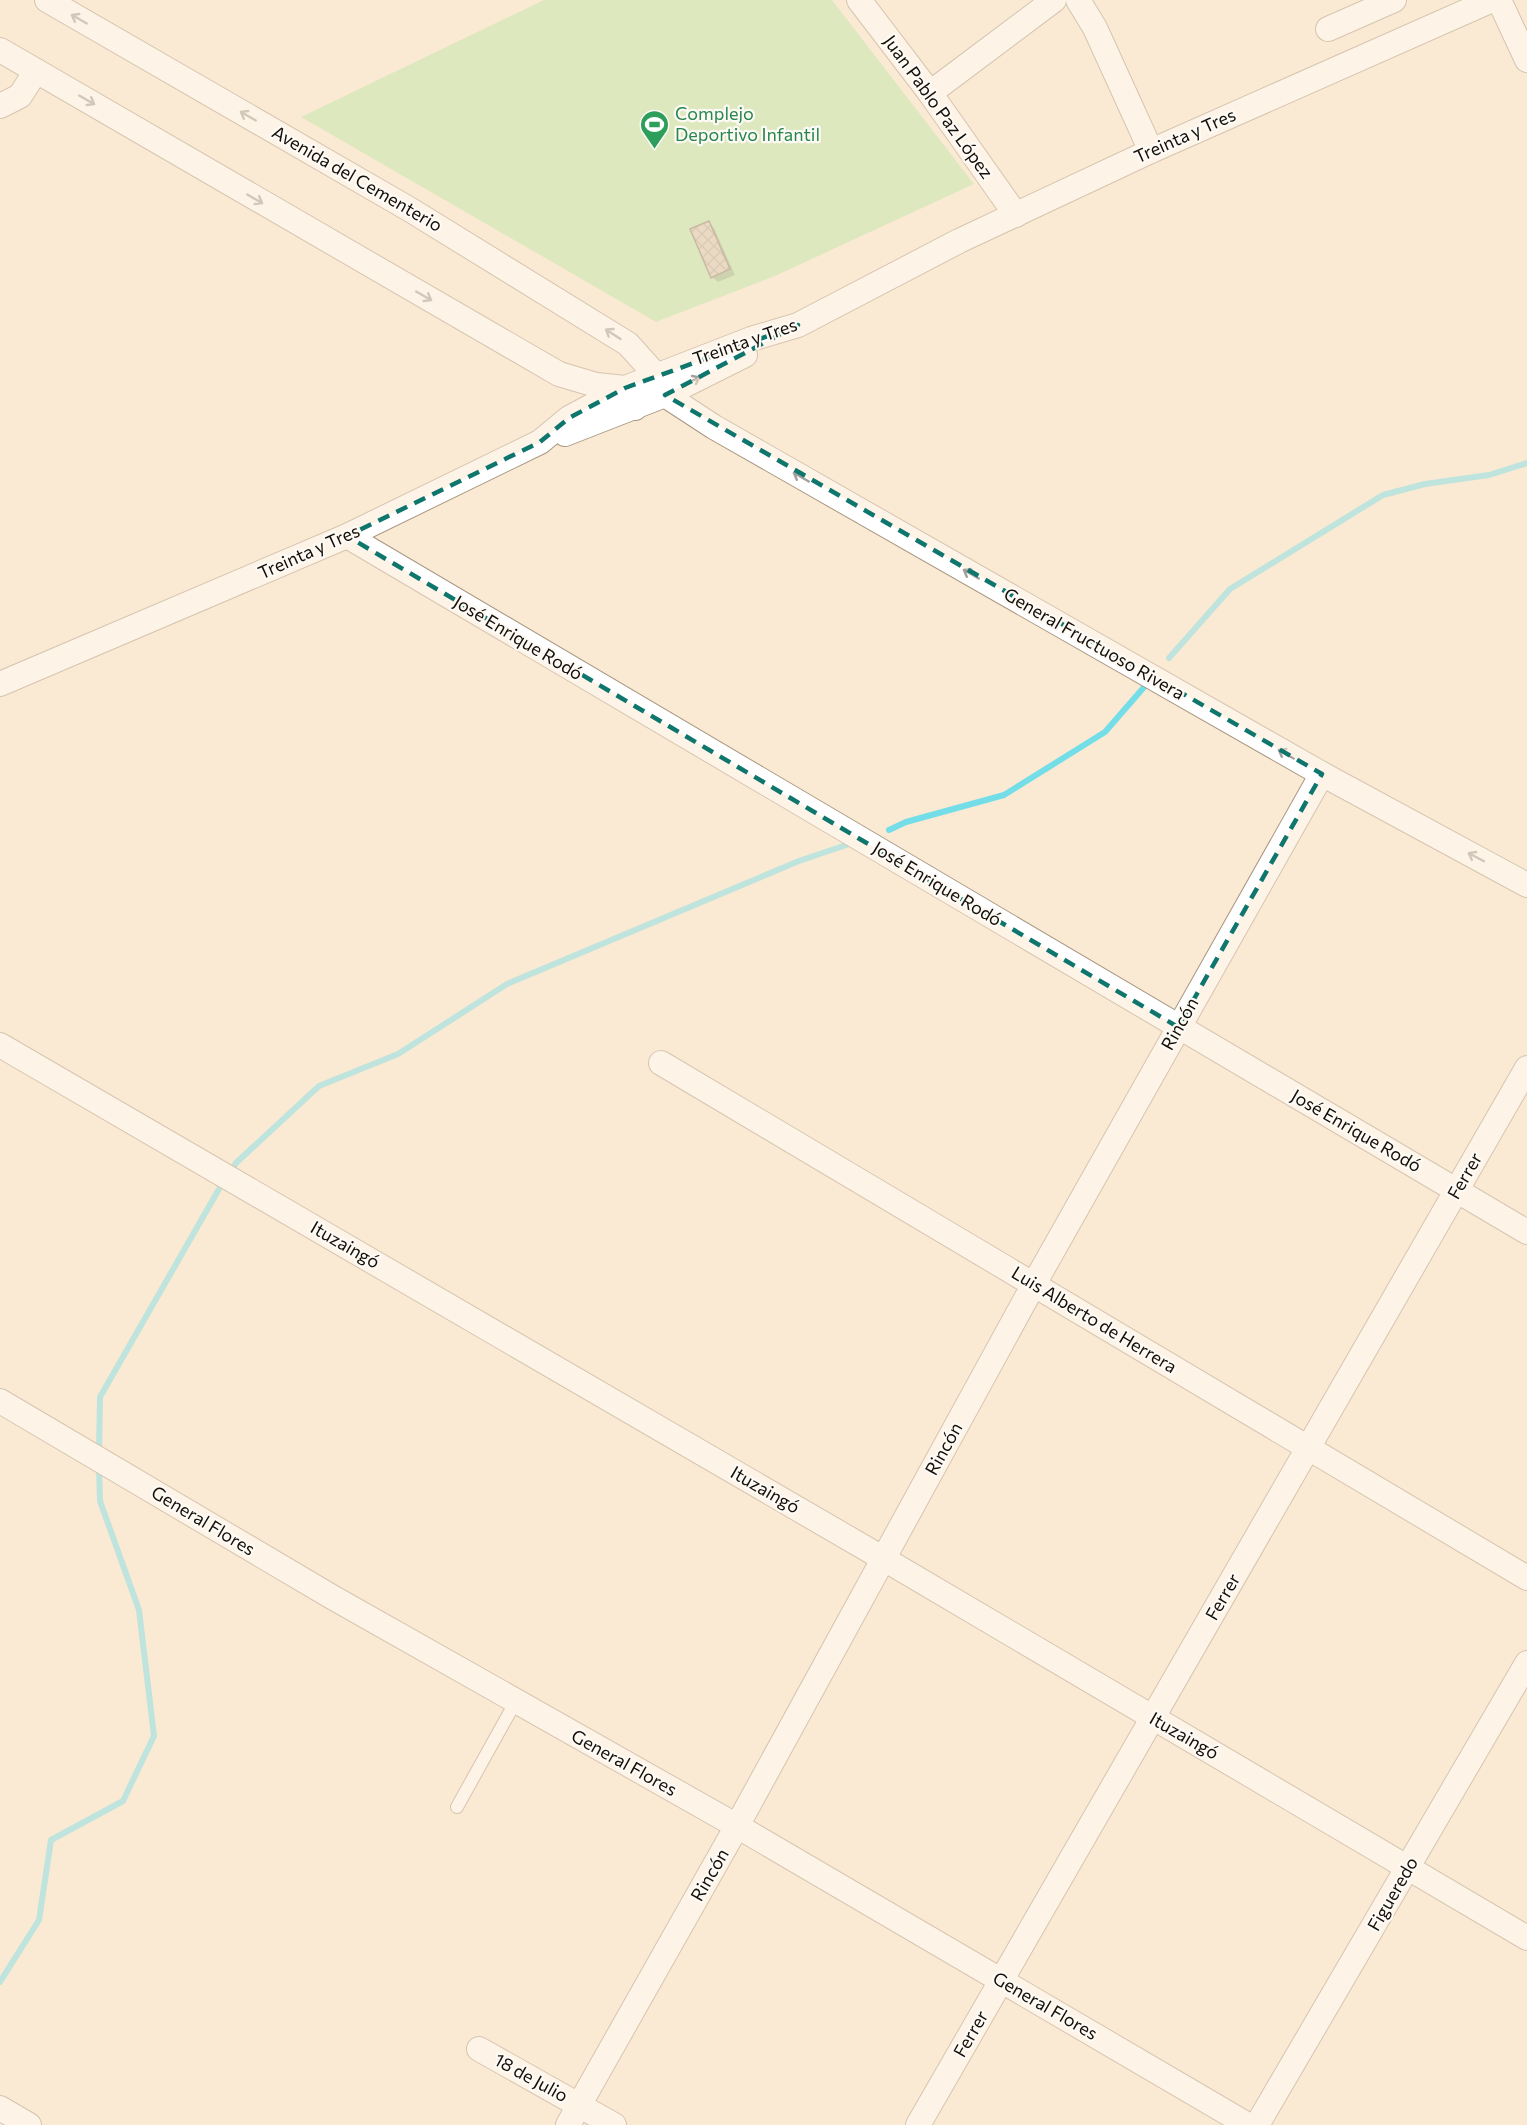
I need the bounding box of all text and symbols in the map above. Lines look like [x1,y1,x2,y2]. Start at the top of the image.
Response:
one-way arrow [71,12,88,24]
street label: Juan Pablo Paz López [879,30,998,182]
one-way arrow [78,95,95,107]
place label: Complejo Deportivo Infantil [675,102,820,145]
street label: Treinta y Tres [1130,103,1239,167]
sports icon: Complejo Deportivo Infantil [638,108,670,150]
one-way arrow [239,110,257,121]
street label: Avenida del Cementerio [268,120,447,236]
one-way arrow [246,193,263,205]
one-way arrow [415,291,432,303]
street label: Treinta y Tres [690,313,800,369]
one-way arrow [605,328,622,340]
one-way arrow [682,375,700,387]
one-way arrow [793,471,811,482]
street label: Treinta y Tres [254,519,363,583]
one-way arrow [963,567,980,579]
street label: General Fructuoso Rivera [1000,582,1189,704]
street label: José Enrique Rodó [450,590,587,684]
one-way arrow [1278,747,1295,759]
street label: José Enrique Rodó [869,836,1006,930]
one-way arrow [1467,851,1485,862]
street label: Rincón [1156,993,1203,1054]
street label: José Enrique Rodó [1287,1084,1426,1176]
street label: Ferrer [1442,1148,1486,1203]
street label: Ituzaingó [307,1216,384,1273]
street label: Luis Alberto de Herrera [1008,1261,1181,1377]
street label: Rincón [920,1418,967,1479]
street label: Ituzaingó [727,1461,804,1518]
street label: General Flores [148,1481,259,1560]
street label: Ferrer [1200,1569,1244,1624]
street label: Ituzaingó [1146,1707,1223,1764]
street label: General Flores [568,1724,681,1800]
street label: Rincón [685,1844,733,1905]
street label: Figueredo [1362,1853,1422,1934]
street label: General Flores [989,1966,1102,2044]
street label: Ferrer [948,2006,992,2061]
street label: 18 de Julio [491,2048,572,2106]

